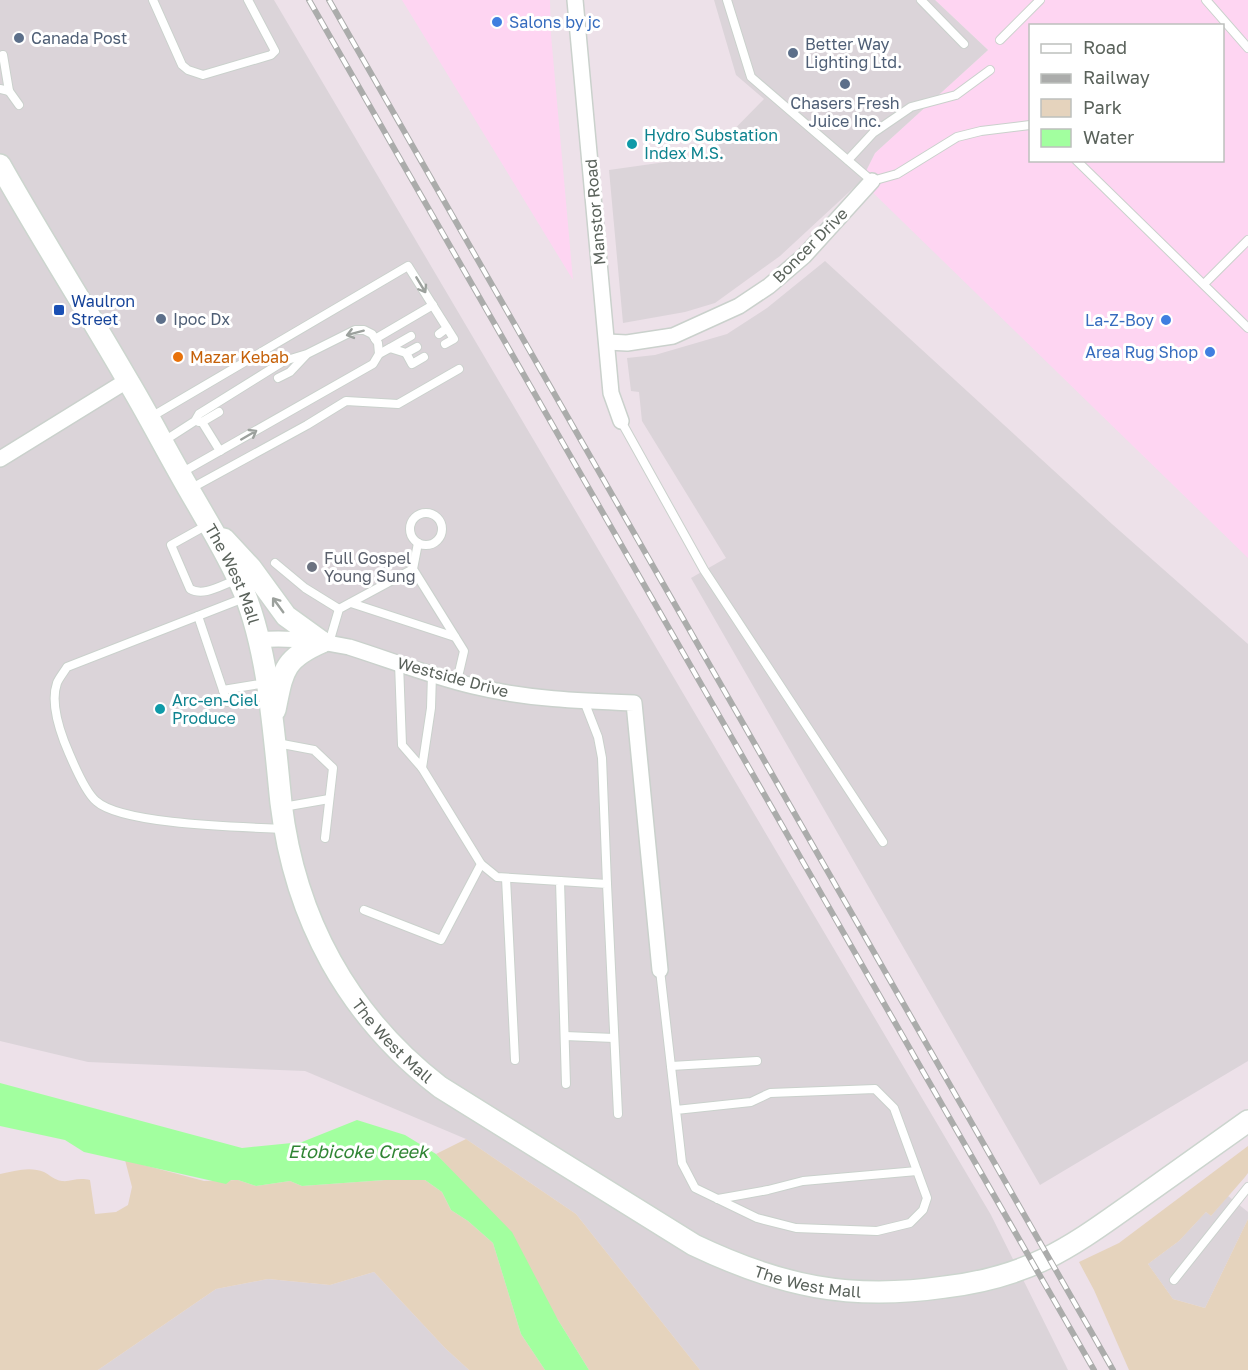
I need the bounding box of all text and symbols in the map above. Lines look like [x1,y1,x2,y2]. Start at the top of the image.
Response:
place label: Salons by jc [509,12,601,32]
marker: Salons by jc [490,15,504,29]
legend [1029,24,1224,162]
place label: Canada Post [31,28,127,48]
marker: Canada Post [12,31,26,45]
place label: Better Way Lighting Ltd. [805,34,902,72]
text: Road [1083,36,1127,58]
marker: Better Way Lighting Ltd. [786,46,800,60]
text: Railway [1083,66,1150,88]
marker: Chasers Fresh Juice Inc. [838,77,852,91]
place label: Chasers Fresh Juice Inc. [790,93,900,131]
text: Park [1083,96,1122,118]
place label: Hydro Substation Index M.S. [644,125,778,163]
text: Water [1083,126,1134,148]
marker: Hydro Substation Index M.S. [625,137,639,151]
street label: Manstor Road [580,158,610,266]
street label: Boncer Drive [768,203,852,287]
one-way arrow [415,276,427,293]
place label: Waulron Street [71,291,135,329]
marker: Waulron Street [52,303,66,317]
place label: Ipoc Dx [173,309,230,329]
place label: La-Z-Boy [1085,310,1154,330]
marker: Ipoc Dx [154,312,168,326]
marker: La-Z-Boy [1159,313,1173,327]
one-way arrow [346,327,365,339]
place label: Area Rug Shop [1085,342,1198,362]
marker: Area Rug Shop [1203,345,1217,359]
place label: Mazar Kebab [190,347,289,367]
marker: Mazar Kebab [171,350,185,364]
one-way arrow [240,429,257,441]
street label: The West Mall [201,520,264,627]
place label: Full Gospel Young Sung [324,548,416,586]
marker: Full Gospel Young Sung [305,560,319,574]
one-way arrow [271,597,284,613]
street label: Westside Drive [395,653,511,701]
place label: Arc-en-Ciel Produce [172,690,258,728]
marker: Arc-en-Ciel Produce [153,702,167,716]
street label: The West Mall [348,995,437,1087]
water label: Etobicoke Creek [288,1140,430,1162]
street label: The West Mall [752,1261,862,1302]

